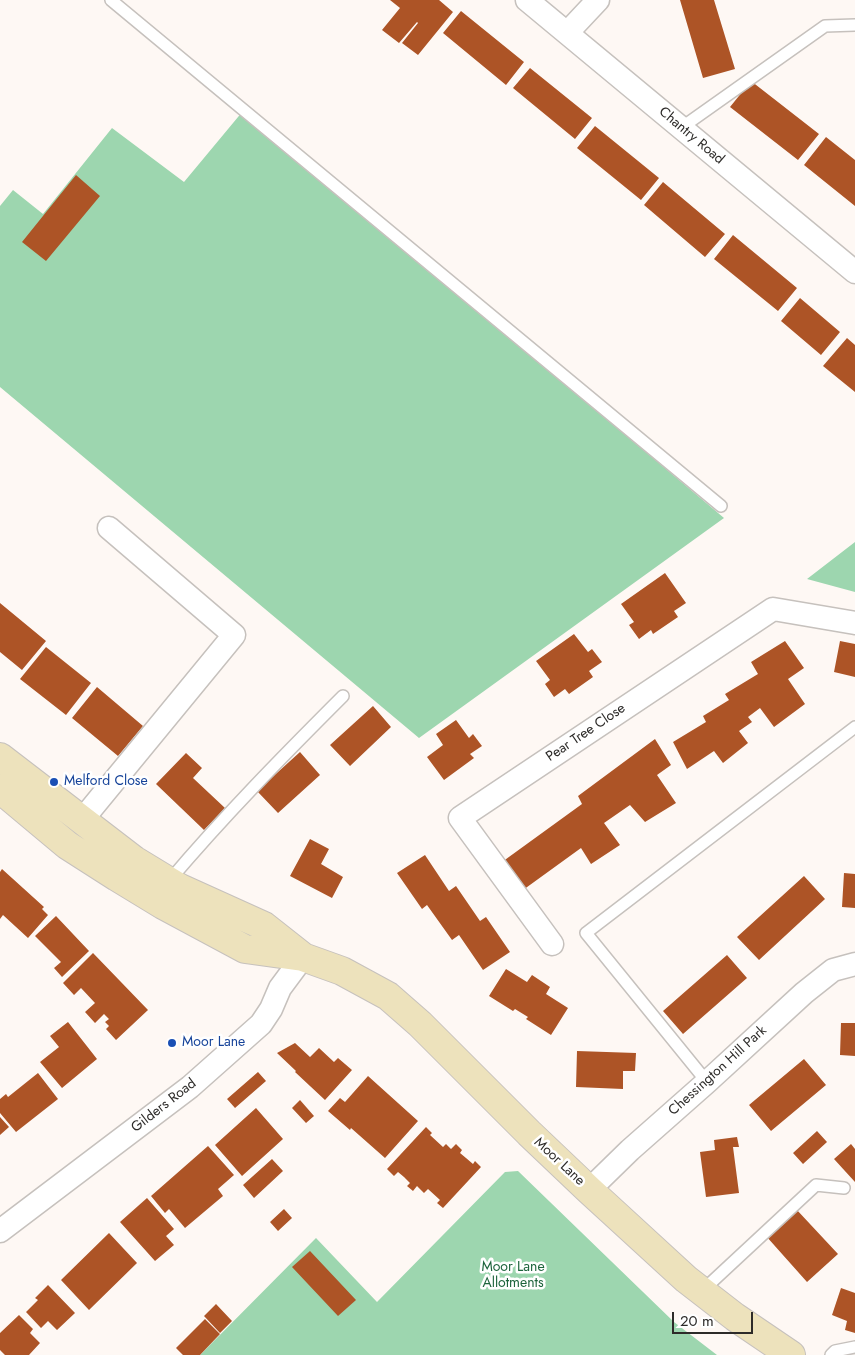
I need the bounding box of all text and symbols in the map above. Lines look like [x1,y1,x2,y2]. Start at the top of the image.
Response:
street label: Chantry Road [655,104,727,168]
street label: Pear Tree Close [543,700,629,766]
place label: Melford Close [64,774,148,790]
marker: Melford Close [48,776,60,788]
street label: Chessington Hill Park [665,1023,771,1119]
place label: Moor Lane [182,1035,245,1051]
marker: Moor Lane [166,1037,178,1049]
street label: Gilders Road [128,1075,200,1137]
street label: Moor Lane [530,1134,588,1190]
park label: Moor Lane Allotments [481,1260,545,1292]
scale bar [675,1302,756,1334]
text: 20 m [680,1310,714,1332]

